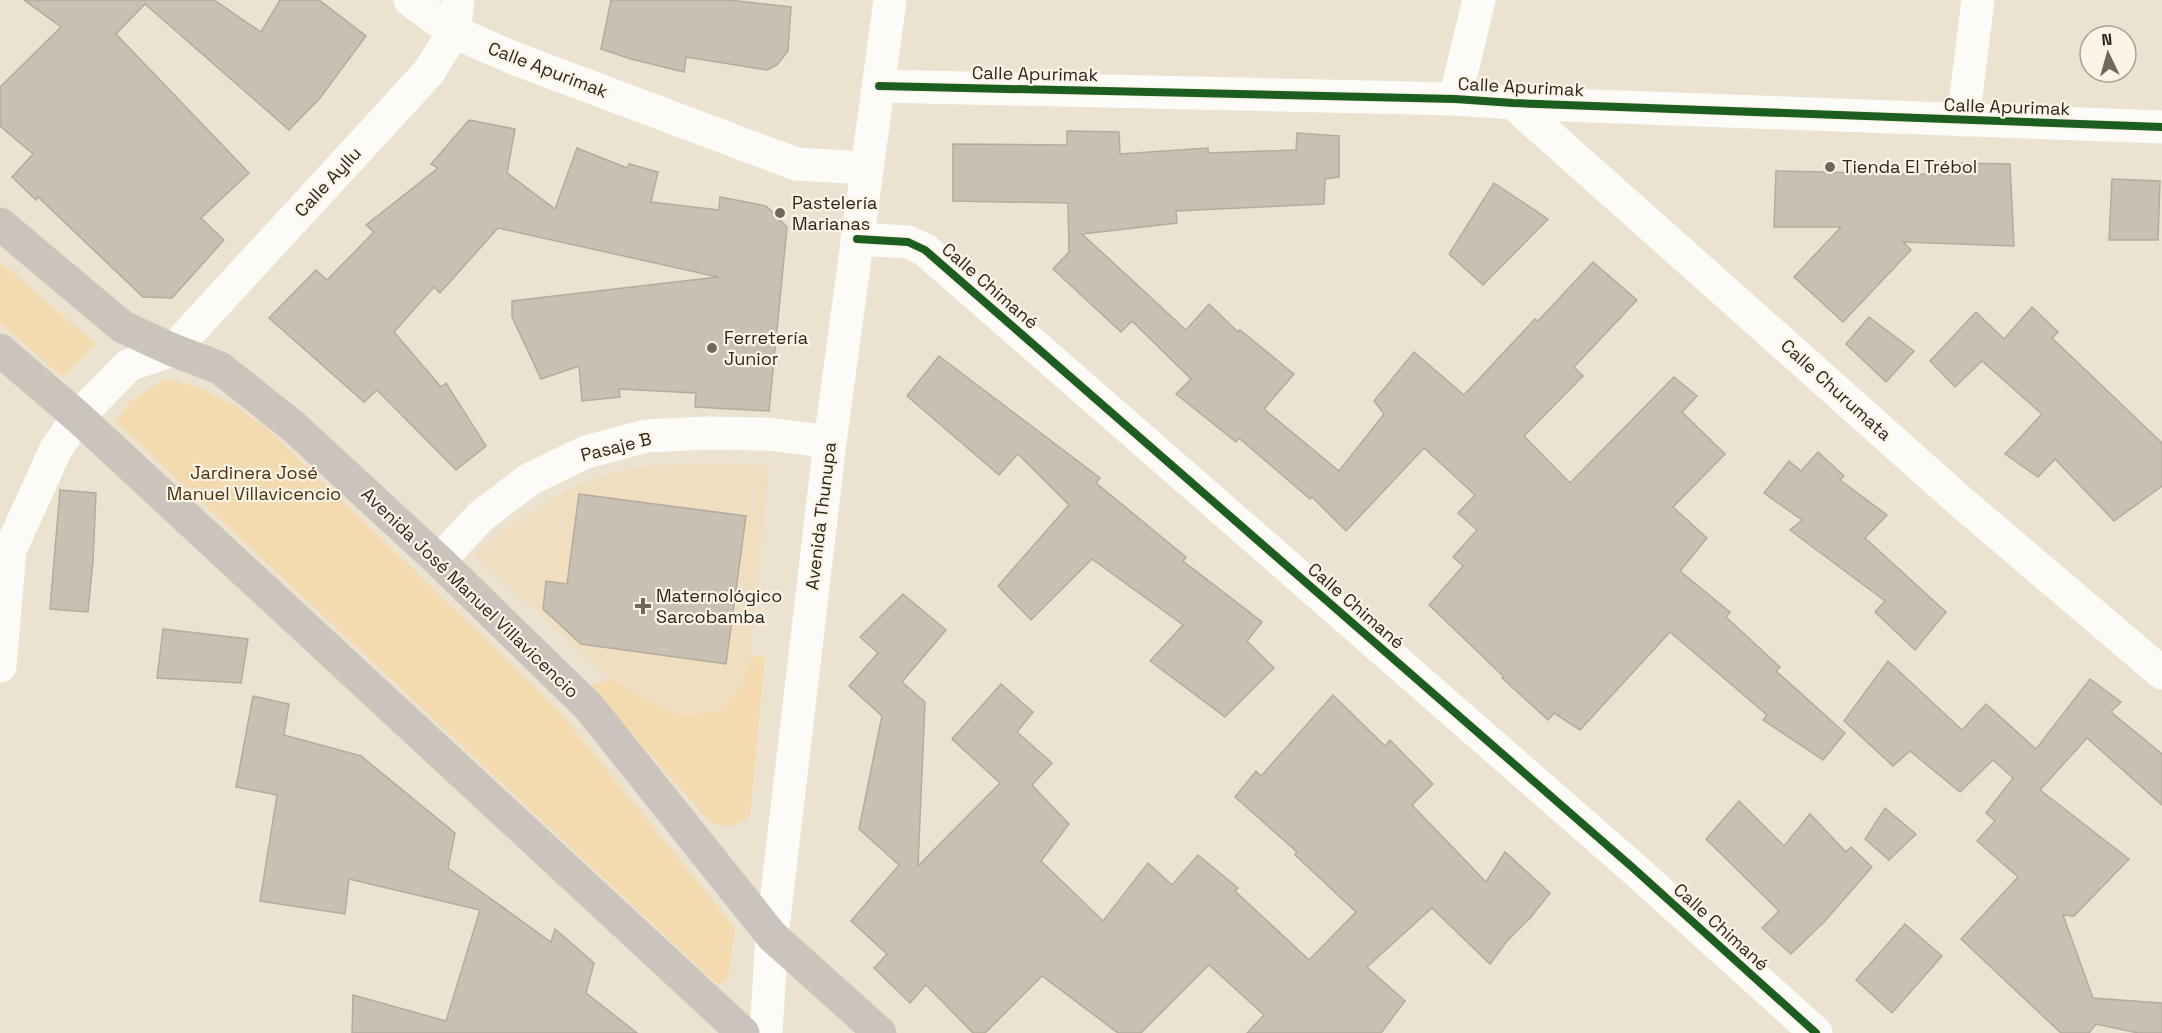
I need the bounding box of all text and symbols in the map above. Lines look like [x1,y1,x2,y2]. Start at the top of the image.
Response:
north arrow [2078,24,2138,84]
text: N [2100,29,2113,50]
street label: Calle Apurimak [485,36,612,103]
street label: Calle Apurimak [972,61,1099,86]
street label: Calle Apurimak [1457,72,1585,101]
street label: Calle Apurimak [1943,93,2071,120]
street label: Calle Ayllu [289,142,366,222]
place label: Tienda El Trébol [1842,155,1977,178]
marker: Tienda El Trébol [1823,160,1837,174]
place label: Pastelería Marianas [792,191,877,235]
marker: Pastelería Marianas [773,206,787,220]
street label: Calle Chimané [937,237,1043,334]
place label: Ferretería Junior [724,326,808,370]
street label: Calle Churumata [1776,334,1896,445]
marker: Ferretería Junior [705,341,719,355]
street label: Pasaje B [578,427,654,466]
street label: Avenida Thunupa [800,441,841,591]
park label: Jardinera José Manuel Villavicencio [167,461,341,505]
street label: Avenida José Manuel Villavicencio [357,482,584,703]
street label: Calle Chimané [1303,557,1409,654]
place label: Maternológico Sarcobamba [656,584,782,628]
marker: Maternológico Sarcobamba [634,597,652,615]
street label: Calle Chimané [1669,878,1774,976]

